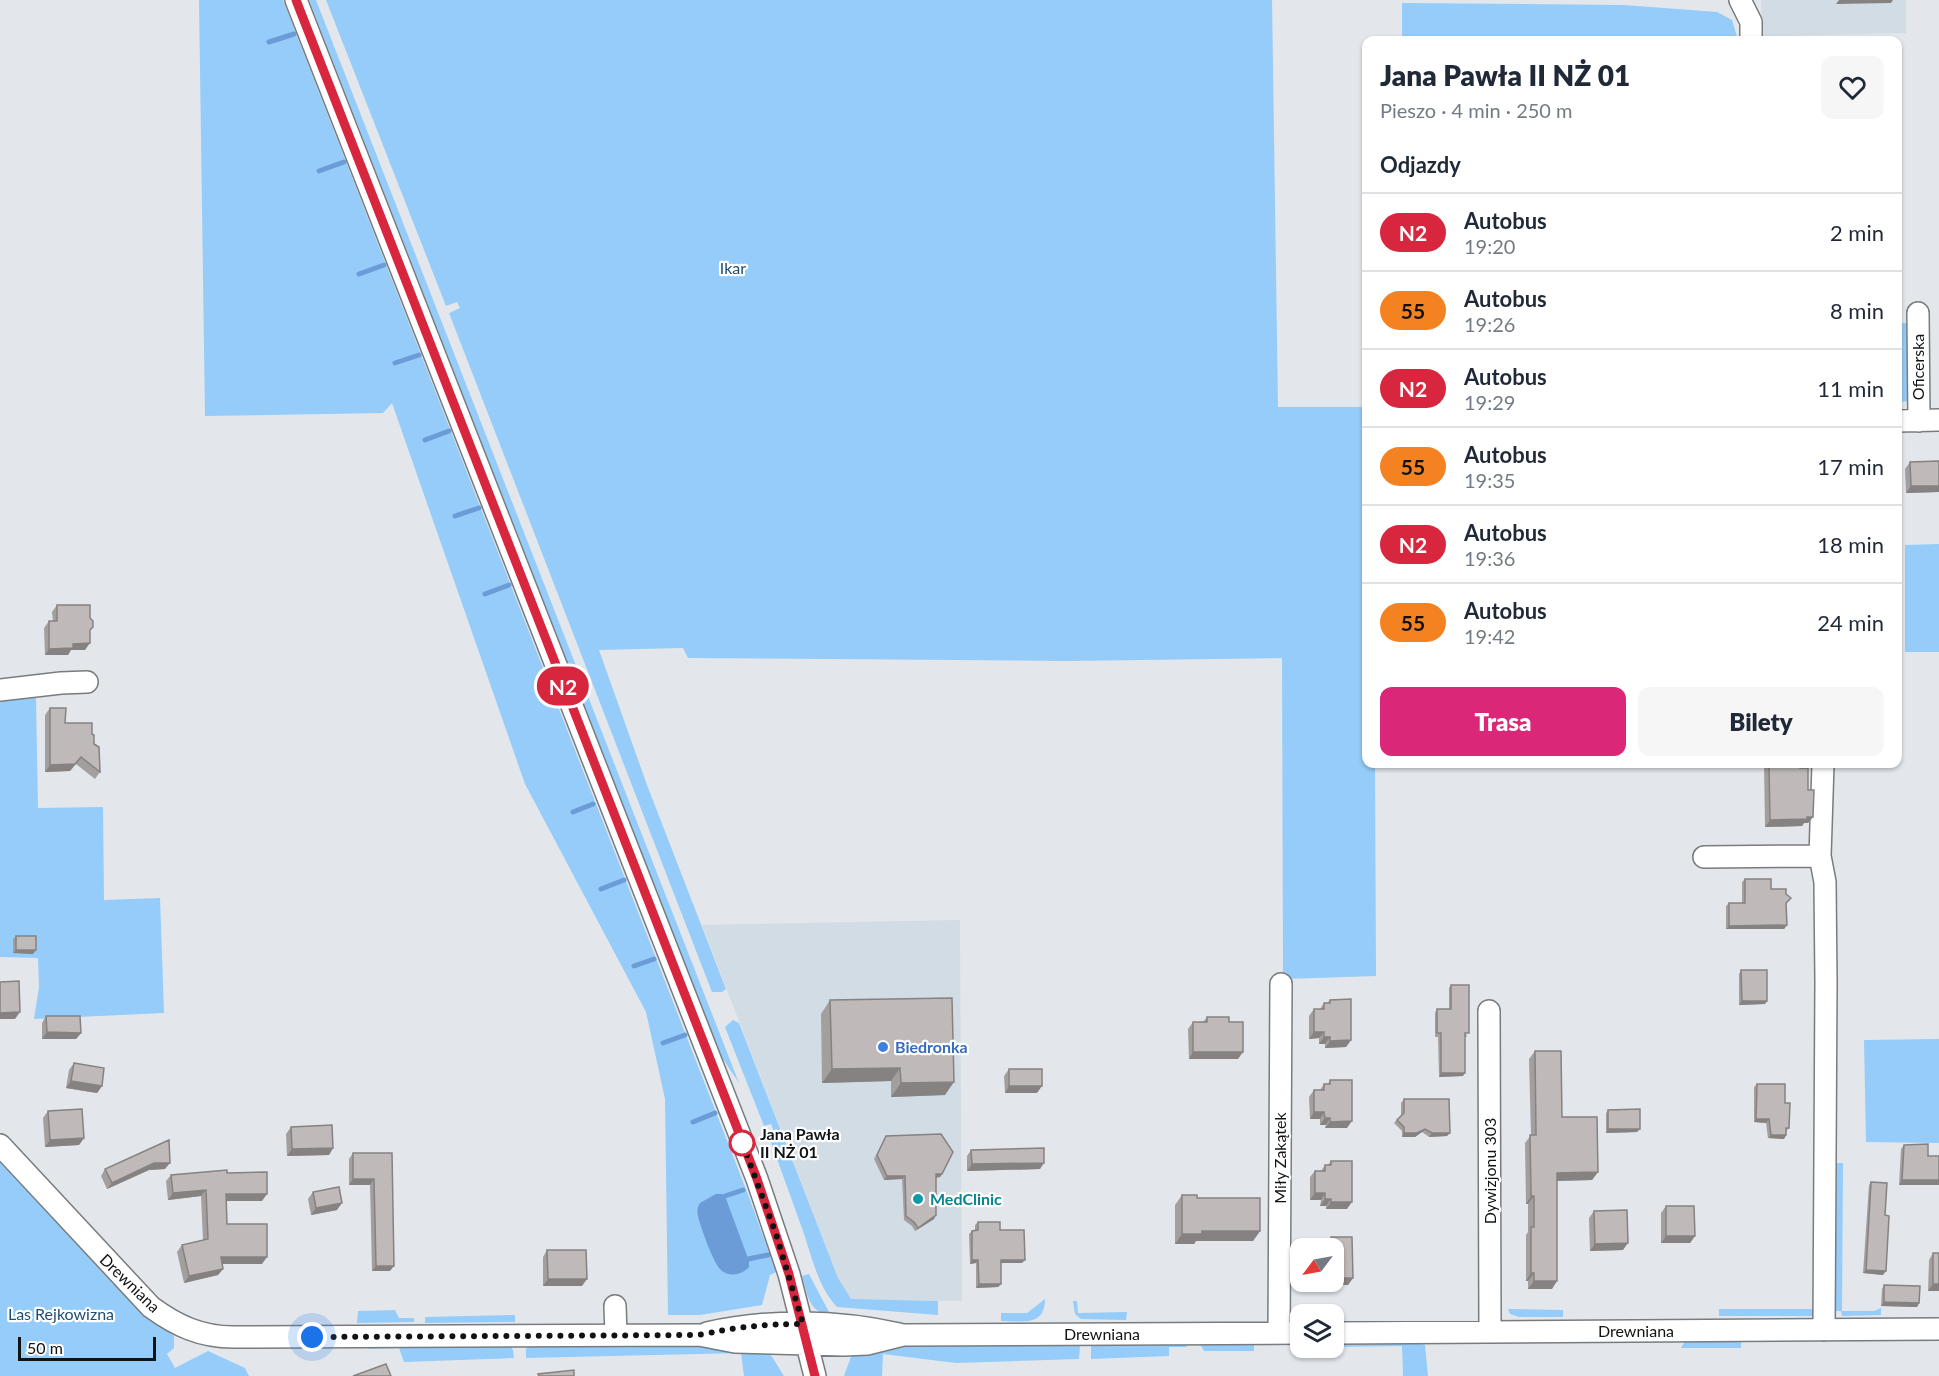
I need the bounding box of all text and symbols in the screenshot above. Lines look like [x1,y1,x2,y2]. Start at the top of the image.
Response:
button: heart [1821,56,1884,119]
text: Jana Pawła II NŻ 01 [1380,58,1630,92]
text: Pieszo · 4 min · 250 m [1380,98,1573,122]
text: Odjazdy [1380,151,1461,178]
text: Autobus [1464,207,1547,234]
text: 2 min [1830,219,1884,246]
text: N2 [1399,220,1427,245]
text: 19:20 [1464,234,1515,258]
park label: Ikar [720,258,746,277]
text: Autobus [1464,285,1547,312]
text: 8 min [1830,297,1884,324]
text: 55 [1401,298,1425,323]
text: 19:26 [1464,312,1515,336]
street label: Oficerska [1908,334,1927,400]
text: Autobus [1464,363,1547,390]
text: 11 min [1817,375,1884,402]
text: N2 [1399,376,1427,401]
text: 19:29 [1464,390,1515,414]
text: Autobus [1464,441,1547,468]
text: 17 min [1817,453,1884,480]
text: 55 [1401,454,1425,479]
text: 19:35 [1464,468,1515,492]
text: Autobus [1464,519,1547,546]
text: 18 min [1817,531,1884,558]
text: N2 [1399,532,1427,557]
text: 19:36 [1464,546,1515,570]
text: Autobus [1464,597,1547,624]
text: 24 min [1817,609,1884,636]
text: 55 [1401,610,1425,635]
text: 19:42 [1464,624,1515,648]
line badge: N2 [536,666,590,706]
text: N2 [549,674,577,699]
button: Trasa [1380,687,1626,756]
button: Bilety [1638,687,1884,756]
place label: Biedronka [895,1037,968,1056]
marker: Biedronka [876,1040,890,1054]
street label: Miły Zakątek [1270,1112,1289,1204]
street label: Dywizjonu 303 [1480,1118,1499,1224]
place label: Jana Pawła II NŻ 01 [760,1124,840,1161]
marker: Jana Pawła II NŻ 01 [729,1130,755,1156]
place label: MedClinic [930,1189,1002,1208]
marker: MedClinic [911,1192,925,1206]
north arrow [1290,1238,1344,1292]
map controls [1290,1238,1344,1358]
street label: Drewniana [96,1249,164,1316]
park label: Las Rejkowizna [8,1304,114,1323]
button: layers [1290,1304,1344,1358]
street label: Drewniana [1598,1321,1674,1340]
your location [297,1322,327,1352]
street label: Drewniana [1064,1324,1140,1343]
scale bar [18,1334,156,1362]
text: 50 m [27,1338,63,1357]

